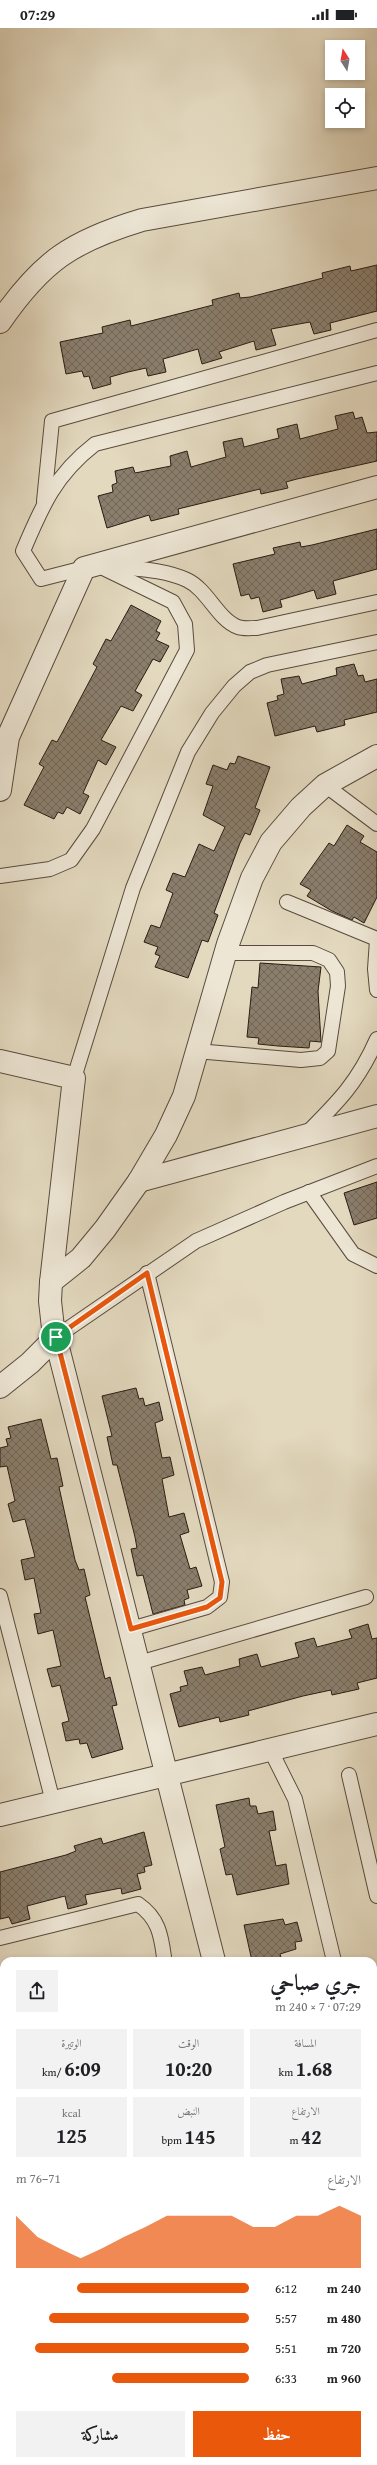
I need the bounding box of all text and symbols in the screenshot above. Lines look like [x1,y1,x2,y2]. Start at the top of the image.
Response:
text: 07:29 [20,4,55,25]
north arrow [325,40,365,80]
map controls [325,40,365,128]
button: locate [325,88,365,128]
pin [39,1320,73,1354]
icon: arrive [45,1326,67,1348]
text: جري صباحي [270,1966,361,1998]
button: share [16,1970,58,2012]
text: 07:29 · 7 × 240 m [275,1997,361,2016]
text: الوتيرة [61,2035,82,2051]
text: الوقت [178,2035,199,2051]
text: المسافة [294,2035,317,2051]
text: 6:09 [64,2054,101,2083]
text: 10:20 [165,2054,212,2083]
text: 1.68 [296,2054,332,2083]
text: /km [42,2064,64,2080]
text: km [279,2064,296,2080]
text: النبض [177,2103,200,2119]
text: الارتفاع [291,2103,320,2119]
text: kcal [62,2105,81,2121]
text: 125 [56,2121,87,2150]
text: 145 [184,2122,216,2151]
text: 42 [301,2122,322,2151]
text: bpm [161,2132,184,2148]
text: m [289,2132,301,2148]
text: 71–76 m [16,2169,61,2188]
text: الارتفاع [327,2170,361,2189]
text: 6:12 [275,2279,297,2298]
text: 240 m [327,2279,361,2298]
text: 5:57 [275,2309,297,2328]
text: 480 m [327,2309,361,2328]
text: 5:51 [275,2339,297,2358]
text: 720 m [327,2339,361,2358]
text: 6:33 [275,2369,297,2388]
text: 960 m [327,2369,361,2388]
button: مشاركة [16,2411,185,2457]
button: حفظ [193,2411,361,2457]

